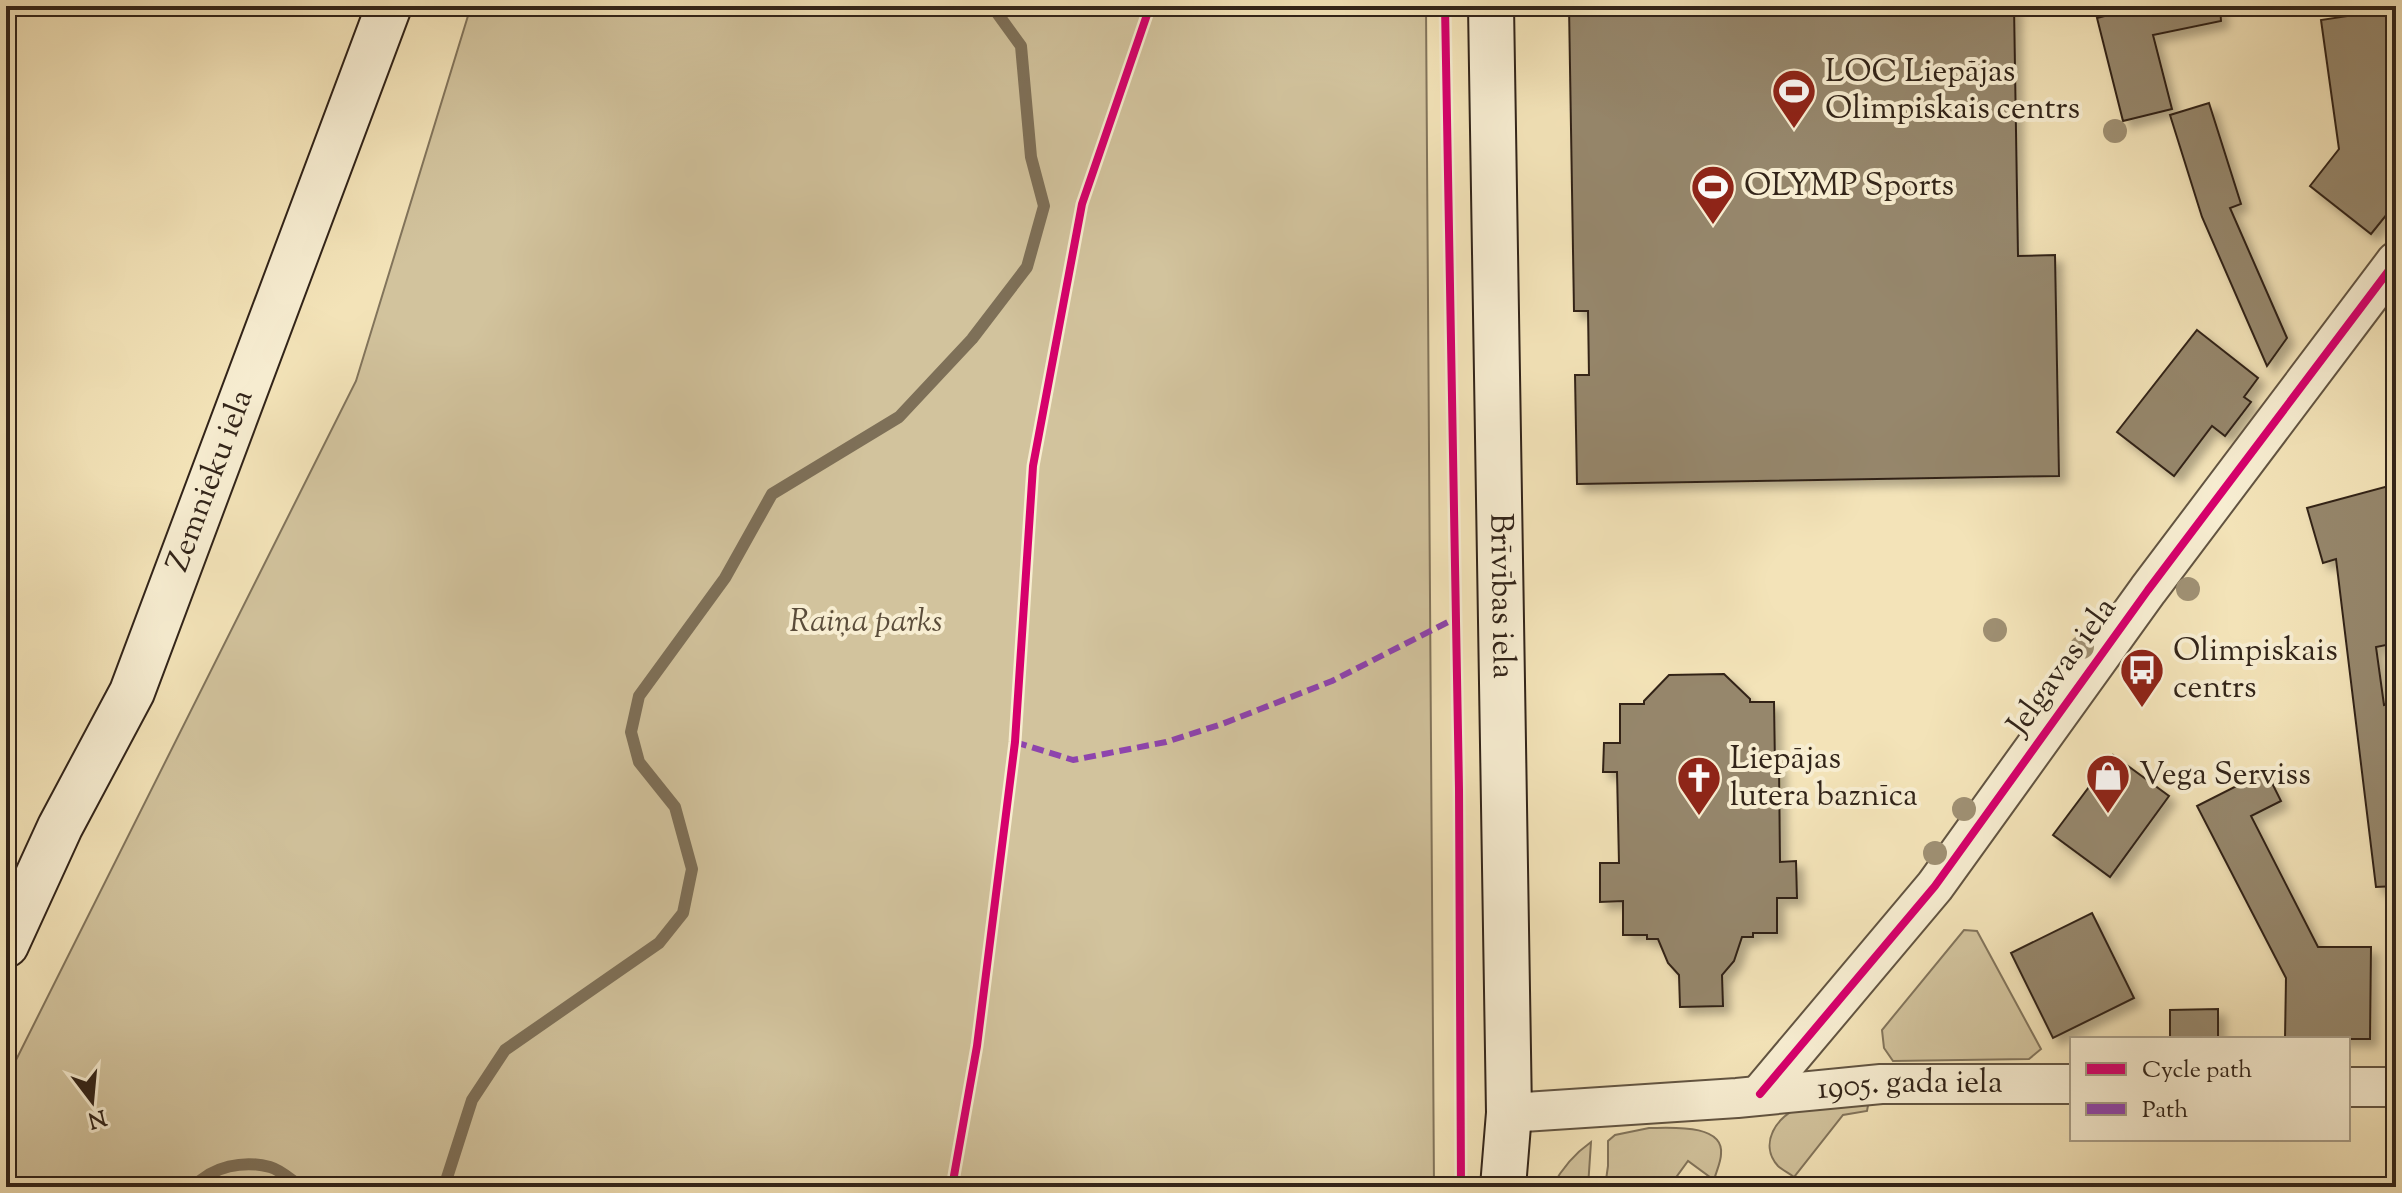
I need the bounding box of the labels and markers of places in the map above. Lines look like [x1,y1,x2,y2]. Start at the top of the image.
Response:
place label: LOC Liepājas Olimpiskais centrs [1825,50,2080,133]
sports icon: LOC Liepājas Olimpiskais centrs [1770,67,1818,130]
sports icon: OLYMP Sports [1689,163,1737,226]
place label: OLYMP Sports [1744,164,1954,210]
place label: Olimpiskais centrs [2173,629,2338,712]
bus stop icon: Olimpiskais centrs [2118,646,2166,709]
place label: Liepājas lutera baznīca [1730,737,1918,820]
shop icon: Vega Serviss [2084,752,2132,815]
place label: Vega Serviss [2139,753,2311,799]
church icon: Liepājas lutera baznīca [1675,754,1723,817]

